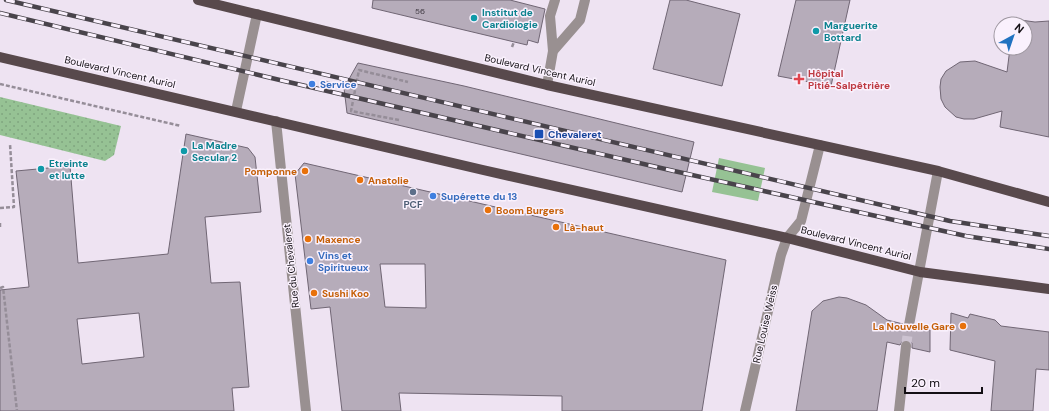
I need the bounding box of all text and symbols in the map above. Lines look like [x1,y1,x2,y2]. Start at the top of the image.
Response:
house number: 56 [415,6,425,16]
place label: Institut de Cardiologie [482,6,538,31]
marker: Institut de Cardiologie [469,13,479,23]
north arrow [993,16,1033,56]
place label: Marguerite Bottard [824,19,878,44]
text: N [1012,20,1027,36]
marker: Marguerite Bottard [811,26,821,36]
street label: Boulevard Vincent Auriol [483,51,597,89]
street label: Boulevard Vincent Auriol [63,53,177,91]
place label: Hôpital Pitié-Salpêtrière [808,67,890,92]
marker: Hôpital Pitié-Salpêtrière [793,73,805,85]
place label: Service [320,78,357,91]
marker: Service [307,79,317,89]
marker: Chevaleret [533,128,545,140]
place label: Chevaleret [548,128,602,141]
place label: La Madre Secular 2 [192,139,237,164]
marker: La Madre Secular 2 [179,146,189,156]
place label: Etreinte et lutte [49,157,88,182]
marker: Etreinte et lutte [36,164,46,174]
place label: Pomponne [245,165,297,178]
marker: Pomponne [300,166,310,176]
place label: Anatolie [368,174,409,187]
marker: Anatolie [355,175,365,185]
marker: PCF [408,187,418,197]
place label: Supérette du 13 [441,190,517,203]
marker: Supérette du 13 [428,191,438,201]
place label: PCF [403,198,423,211]
place label: Boom Burgers [496,204,564,217]
marker: Boom Burgers [483,205,493,215]
place label: Là-haut [564,221,604,234]
marker: Là-haut [551,222,561,232]
street label: Rue du Chevaleret [280,223,302,309]
street label: Boulevard Vincent Auriol [799,223,913,263]
place label: Maxence [316,233,360,246]
marker: Maxence [303,234,313,244]
place label: Vins et Spiritueux [318,249,369,274]
marker: Vins et Spiritueux [305,256,315,266]
street label: Rue Louise Weiss [750,284,780,364]
place label: Sushi Koo [322,287,369,300]
marker: Sushi Koo [309,288,319,298]
place label: La Nouvelle Gare [873,320,955,333]
marker: La Nouvelle Gare [958,321,968,331]
scale bar [905,369,982,395]
text: 20 m [911,375,940,391]

